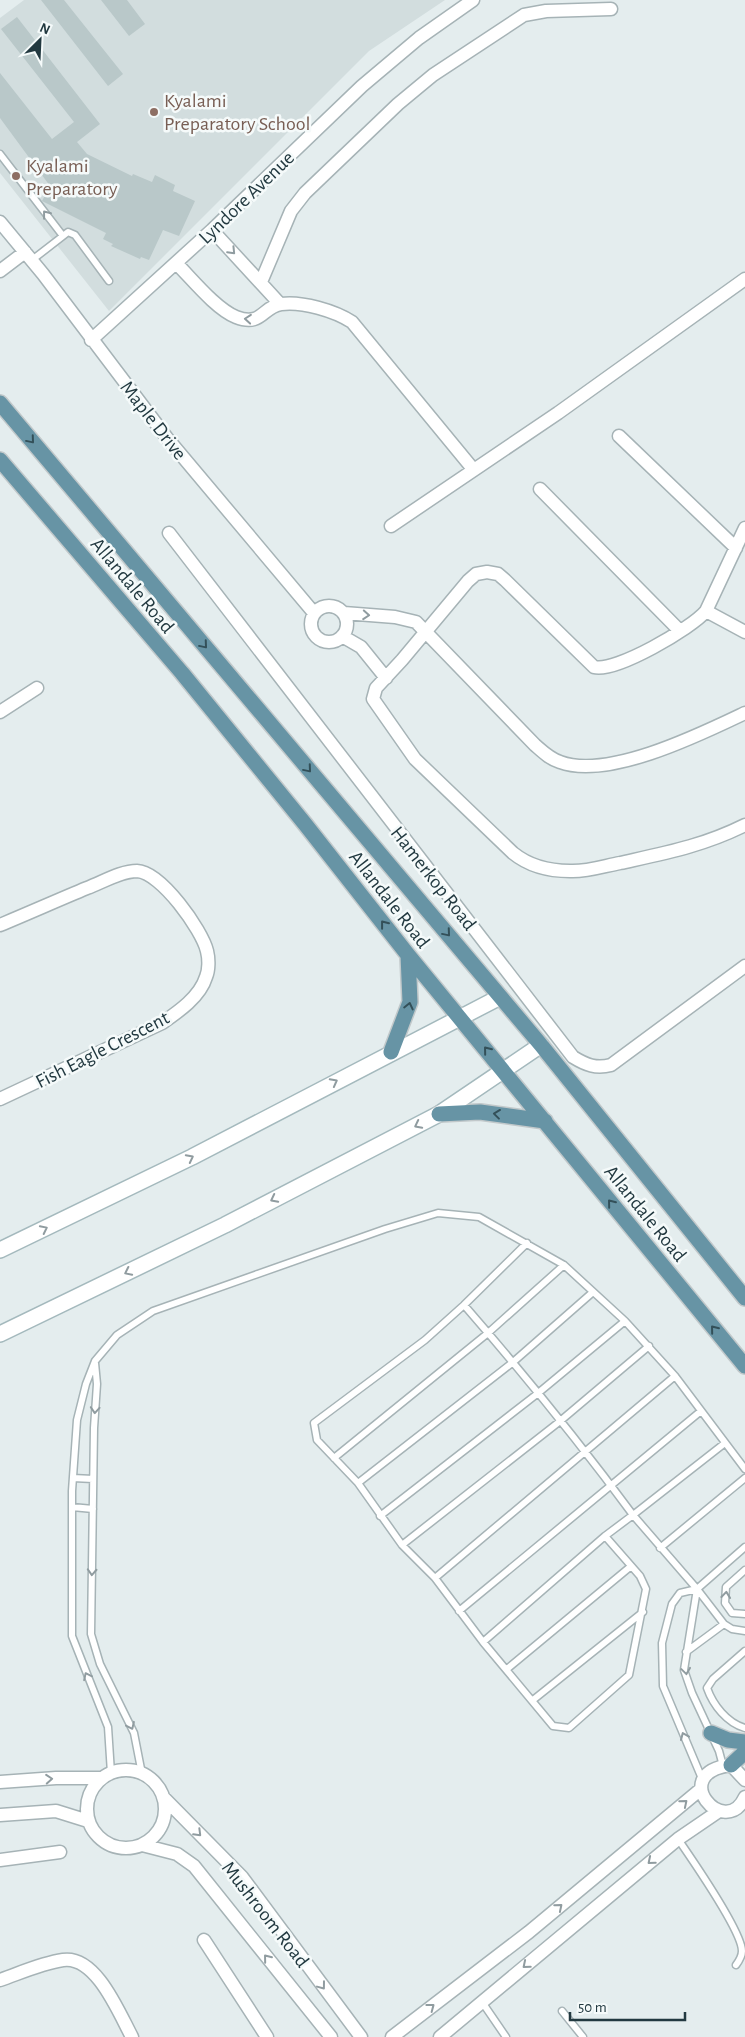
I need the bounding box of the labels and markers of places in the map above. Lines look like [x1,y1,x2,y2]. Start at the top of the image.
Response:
place label: Kyalami Preparatory School [164,91,310,134]
marker: Kyalami Preparatory School [148,106,160,118]
place label: Kyalami Preparatory [26,156,118,199]
marker: Kyalami Preparatory [10,170,22,182]

